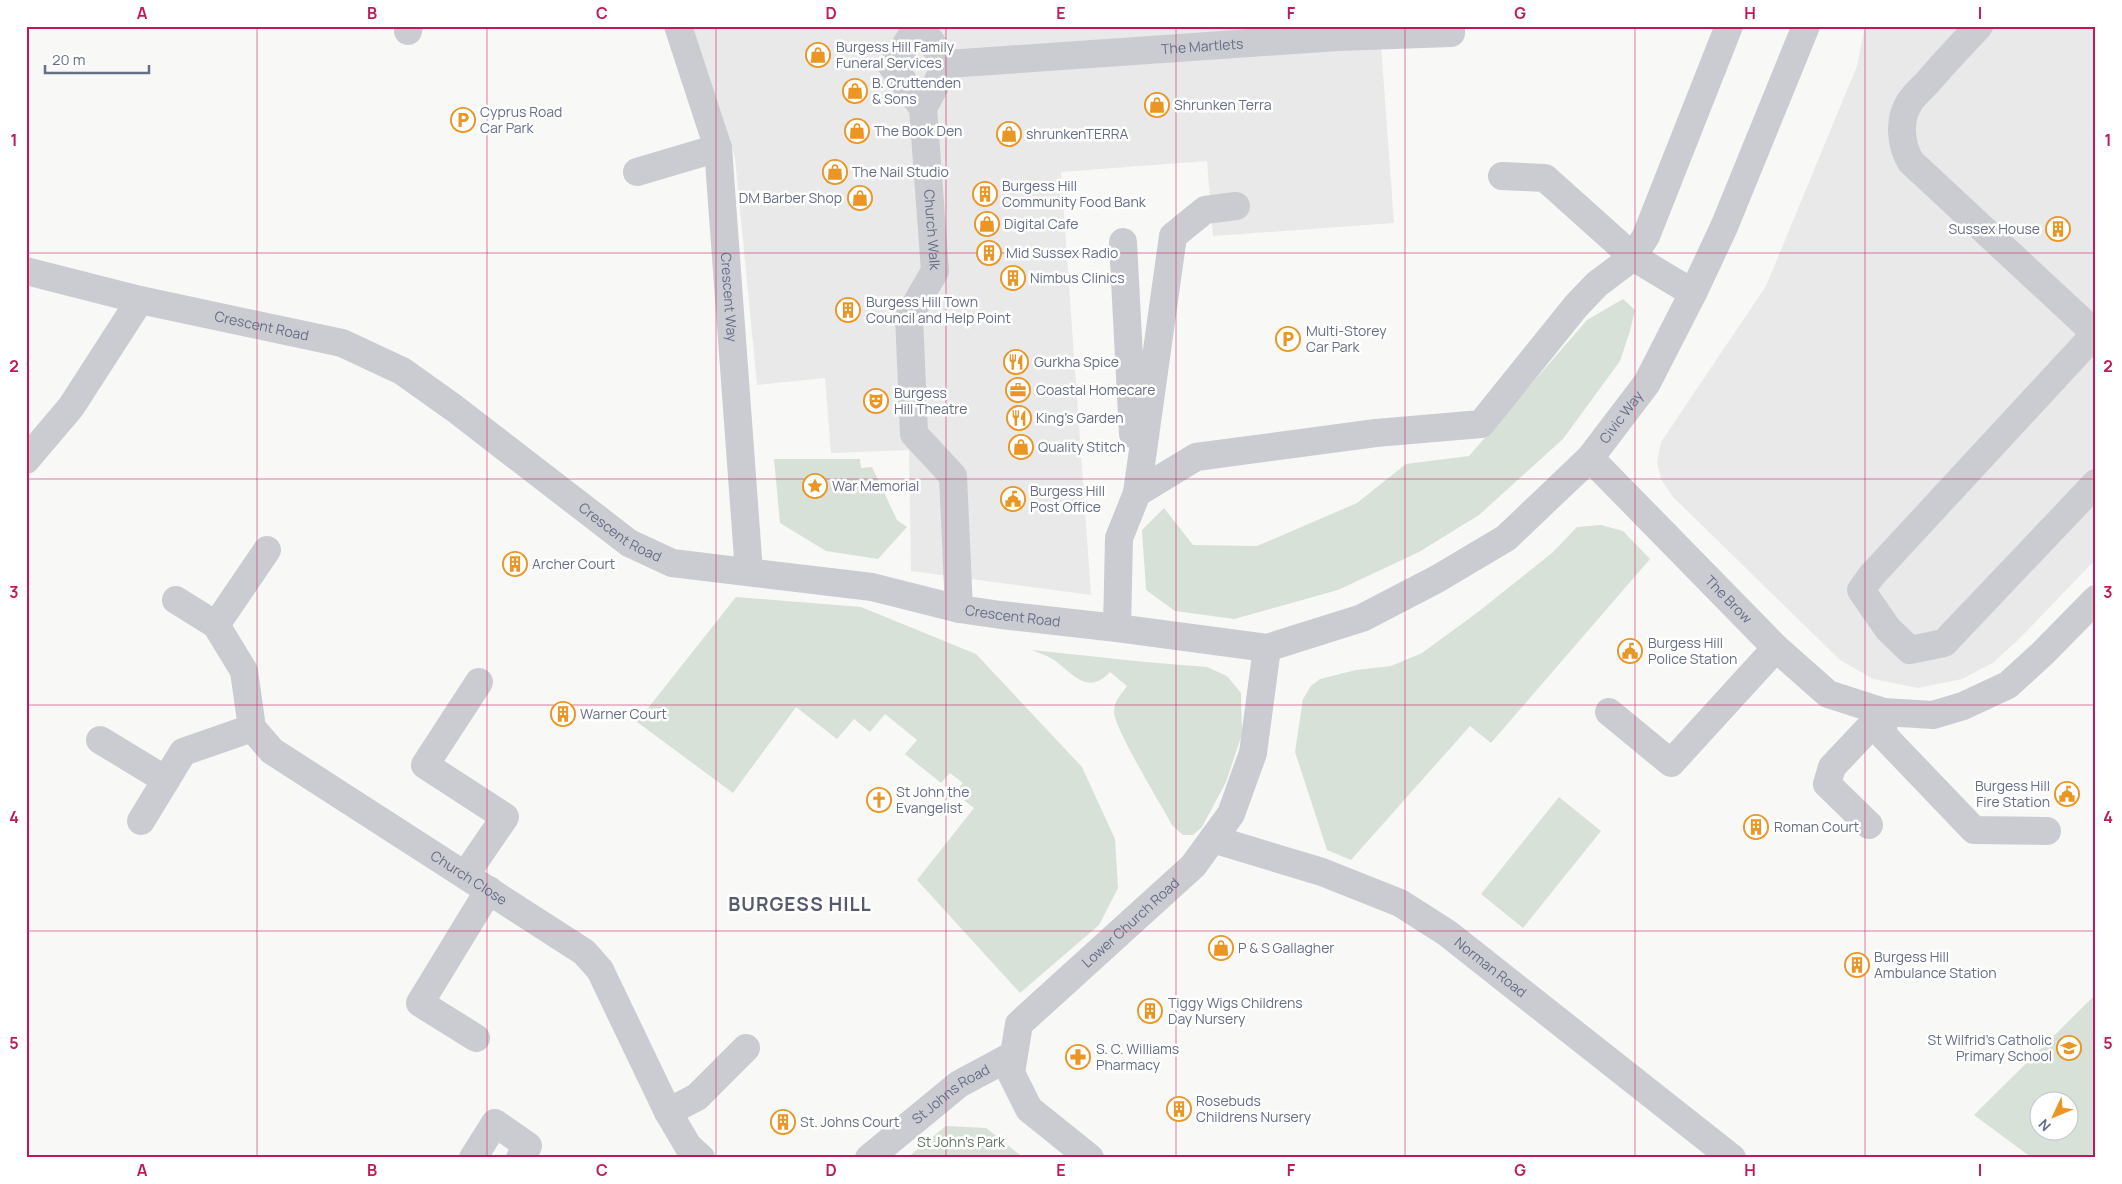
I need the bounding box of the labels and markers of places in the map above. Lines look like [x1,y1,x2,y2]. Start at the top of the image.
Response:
place label: Burgess Hill Family Funeral Services [836,37,955,72]
shop icon: Burgess Hill Family Funeral Services [805,42,831,68]
place label: B. Cruttenden & Sons [872,73,961,108]
shop icon: B. Cruttenden & Sons [842,78,868,104]
shop icon: Shrunken Terra [1144,92,1170,118]
place label: Shrunken Terra [1174,95,1272,114]
place label: Cyprus Road Car Park [480,102,562,137]
parking icon: Cyprus Road Car Park [450,107,476,133]
shop icon: The Book Den [844,118,870,144]
place label: The Book Den [874,121,962,140]
shop icon: shrunkenTERRA [996,121,1022,147]
place label: shrunkenTERRA [1026,124,1129,143]
shop icon: The Nail Studio [822,159,848,185]
place label: The Nail Studio [852,162,949,181]
place label: Burgess Hill Community Food Bank [1002,176,1147,211]
building icon: Burgess Hill Community Food Bank [972,181,998,207]
shop icon: DM Barber Shop [847,185,873,211]
place label: DM Barber Shop [739,188,842,207]
shop icon: Digital Cafe [974,211,1000,237]
place label: Digital Cafe [1004,214,1078,233]
building icon: Sussex House [2045,216,2071,242]
place label: Sussex House [1949,219,2040,238]
building icon: Mid Sussex Radio [976,240,1002,266]
place label: Mid Sussex Radio [1006,243,1118,262]
building icon: Nimbus Clinics [1000,265,1026,291]
place label: Nimbus Clinics [1030,268,1125,287]
place label: Burgess Hill Town Council and Help Point [866,292,1011,327]
building icon: Burgess Hill Town Council and Help Point [835,297,861,323]
place label: Multi-Storey Car Park [1306,321,1387,356]
parking icon: Multi-Storey Car Park [1275,326,1301,352]
restaurant icon: Gurkha Spice [1003,349,1029,375]
place label: Gurkha Spice [1034,352,1119,371]
office icon: Coastal Homecare [1005,377,1031,403]
place label: Coastal Homecare [1036,380,1155,399]
place label: Burgess Hill Theatre [894,383,967,418]
theatre icon: Burgess Hill Theatre [863,388,889,414]
restaurant icon: King's Garden [1006,405,1032,431]
place label: King's Garden [1036,408,1123,427]
shop icon: Quality Stitch [1008,434,1034,460]
place label: Quality Stitch [1038,437,1125,456]
place icon: War Memorial [802,473,828,499]
place label: War Memorial [832,476,919,495]
place label: Burgess Hill Post Office [1030,481,1105,516]
public building icon: Burgess Hill Post Office [1000,486,1026,512]
building icon: Archer Court [502,551,528,577]
place label: Archer Court [532,554,616,573]
place label: Burgess Hill Police Station [1648,633,1737,668]
public building icon: Burgess Hill Police Station [1617,638,1643,664]
building icon: Warner Court [550,701,576,727]
place label: Warner Court [580,704,667,723]
place label: Burgess Hill Fire Station [1975,776,2050,811]
public building icon: Burgess Hill Fire Station [2054,781,2080,807]
place label: St John the Evangelist [896,782,969,817]
church icon: St John the Evangelist [866,787,892,813]
building icon: Roman Court [1743,814,1769,840]
place label: Roman Court [1774,817,1860,836]
shop icon: P & S Gallagher [1208,935,1234,961]
place label: P & S Gallagher [1238,938,1334,957]
place label: Burgess Hill Ambulance Station [1874,947,1997,982]
building icon: Burgess Hill Ambulance Station [1844,952,1870,978]
place label: Tiggy Wigs Childrens Day Nursery [1168,993,1303,1028]
building icon: Tiggy Wigs Childrens Day Nursery [1137,998,1163,1024]
place label: St Wilfrid's Catholic Primary School [1928,1030,2052,1065]
school or university icon: St Wilfrid's Catholic Primary School [2056,1035,2082,1061]
place label: S. C. Williams Pharmacy [1096,1039,1179,1074]
pharmacy icon: S. C. Williams Pharmacy [1065,1044,1091,1070]
place label: Rosebuds Childrens Nursery [1196,1091,1312,1126]
building icon: Rosebuds Childrens Nursery [1166,1096,1192,1122]
building icon: St. Johns Court [770,1109,796,1135]
place label: St. Johns Court [800,1112,900,1131]

